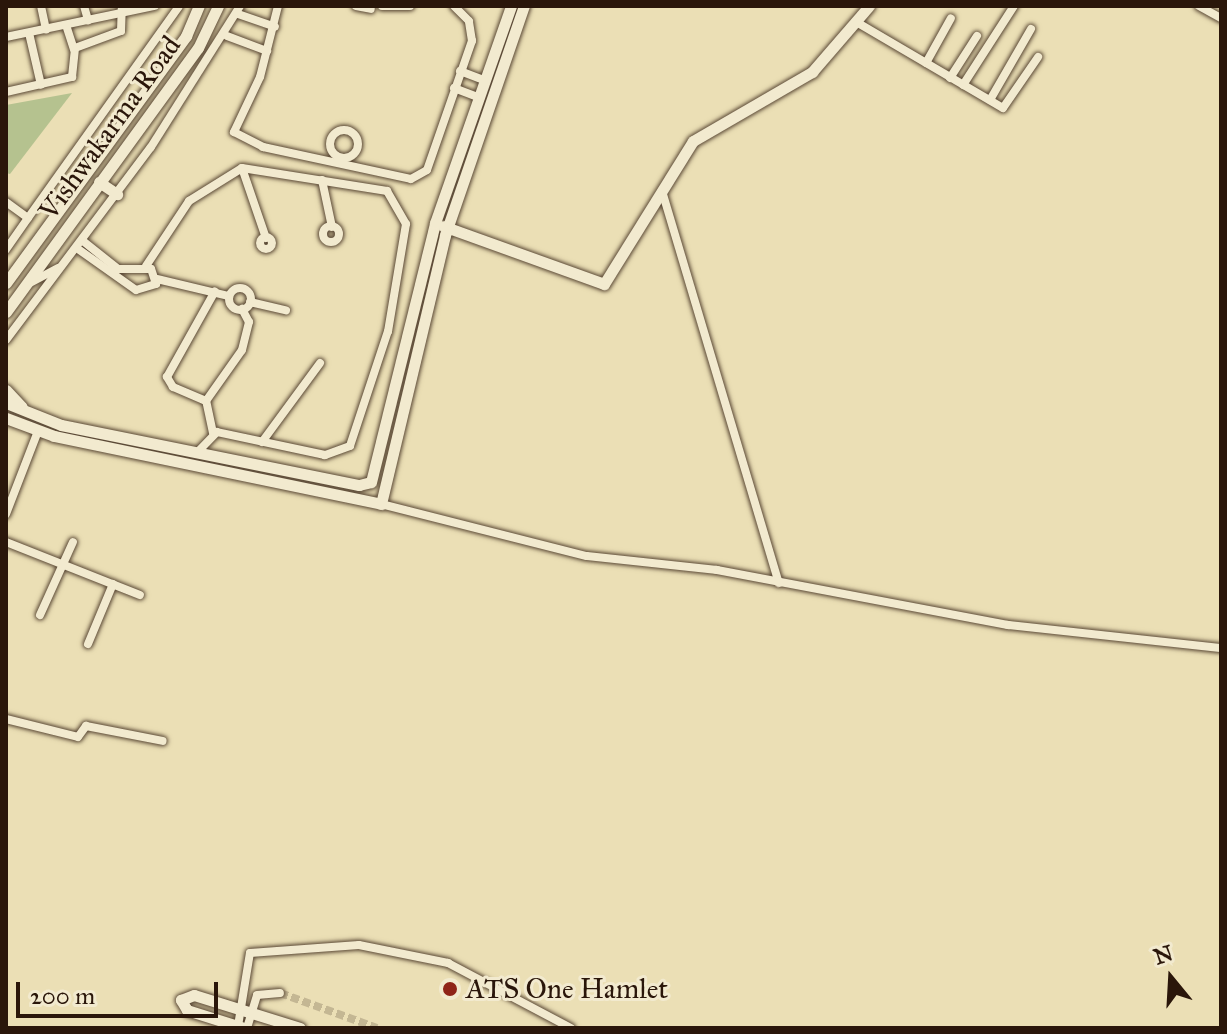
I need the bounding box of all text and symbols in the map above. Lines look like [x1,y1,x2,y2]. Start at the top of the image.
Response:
street label: Vishwakarma Road [32,30,188,226]
north arrow [1131,938,1211,1018]
text: N [1150,939,1176,970]
scale bar [20,966,222,1016]
place label: ATS One Hamlet [466,972,668,1006]
marker: ATS One Hamlet [441,980,459,998]
text: 200 m [30,981,95,1011]

